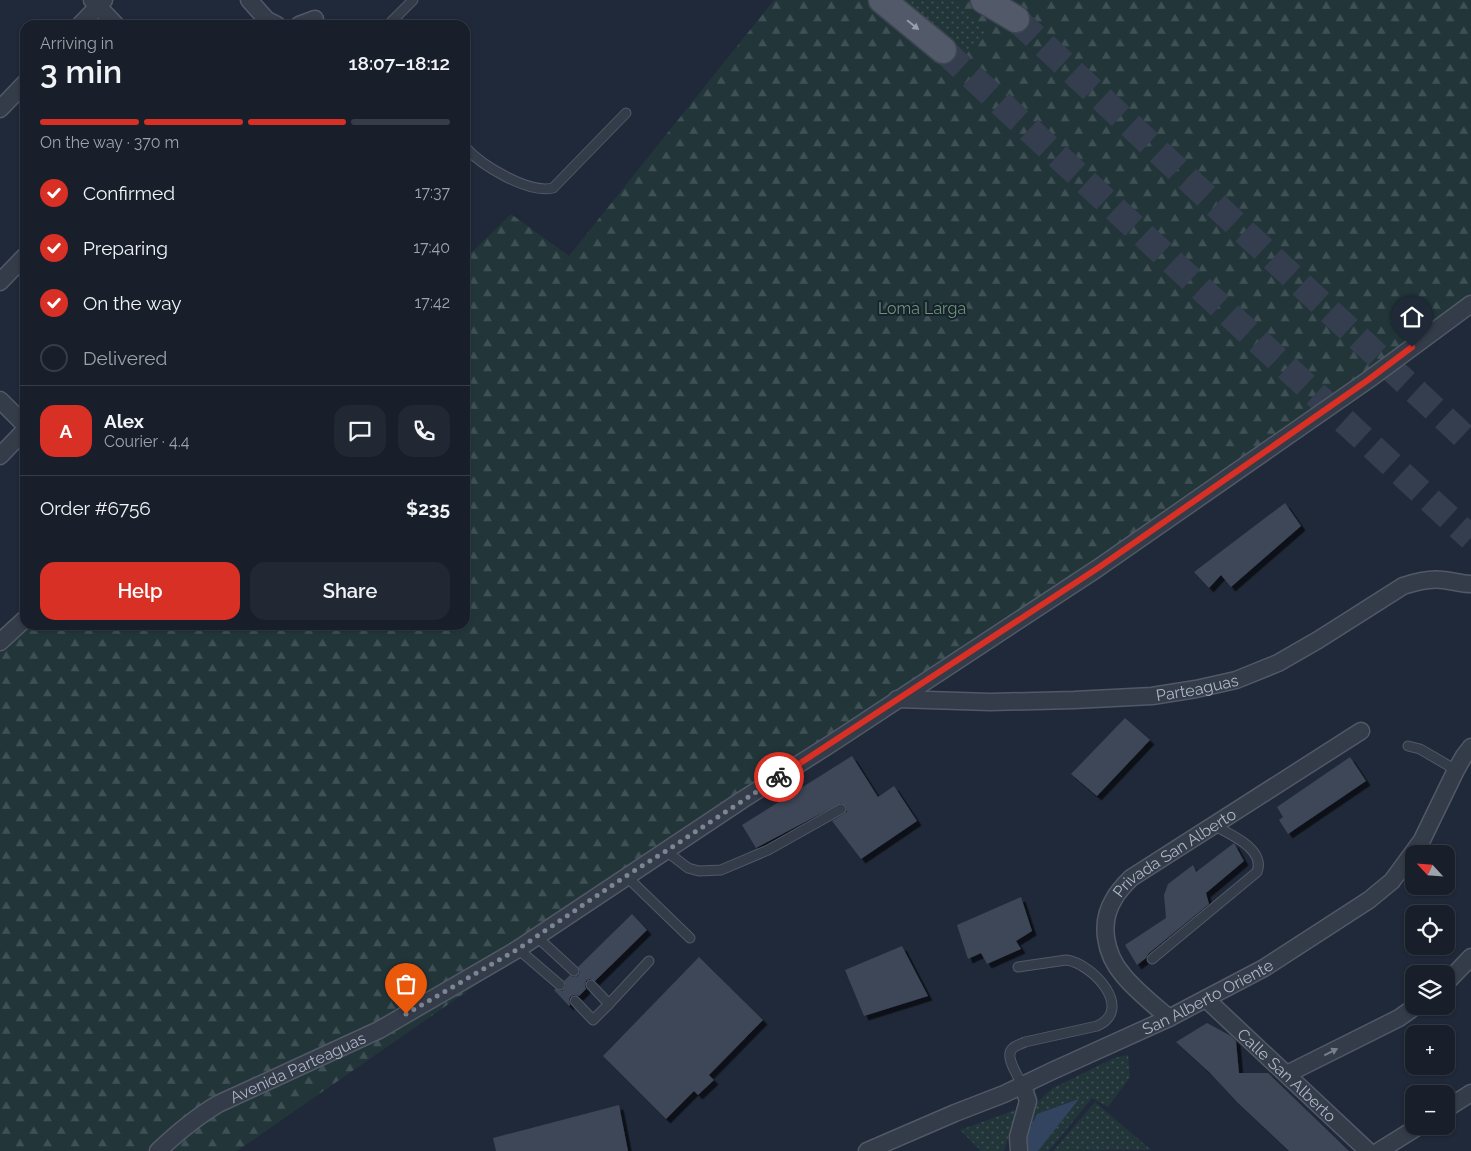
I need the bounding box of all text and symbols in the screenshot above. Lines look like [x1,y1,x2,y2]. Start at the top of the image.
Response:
one-way arrow [906,20,919,31]
text: Arriving in [40,34,114,53]
text: 18:07–18:12 [349,52,450,74]
text: 3 min [40,53,122,90]
text: On the way · 370 m [40,133,179,152]
icon: check [40,179,68,207]
text: Confirmed [83,182,175,204]
text: 17:37 [415,183,450,202]
icon: check [40,234,68,262]
text: Preparing [83,237,168,259]
text: 17:40 [413,238,450,257]
icon: check [40,289,68,317]
text: On the way [83,292,182,314]
text: 17:42 [415,293,450,312]
pin [1391,296,1433,347]
park label: Loma Larga [878,299,966,318]
icon: home [1398,303,1426,331]
text: Delivered [83,347,167,369]
button: chat [334,405,386,457]
button: phone [398,405,450,457]
text: Alex [104,410,144,432]
text: A [60,420,72,442]
text: Courier · 4.4 [104,432,189,451]
text: Order #6756 [40,497,151,519]
text: $235 [406,497,450,519]
button: Help [40,562,240,620]
button: Share [250,562,450,620]
street label: Parteaguas [1155,670,1240,705]
courier [754,752,804,802]
icon: bike [765,763,793,791]
street label: Privada San Alberto [1109,804,1239,901]
north arrow [1405,845,1455,895]
map controls [1405,845,1455,1135]
button: locate [1405,905,1455,955]
street label: San Alberto Oriente [1139,955,1277,1038]
pin [385,963,427,1014]
button: layers [1405,965,1455,1015]
icon: bag [392,970,420,998]
street label: Calle San Alberto [1234,1024,1340,1126]
button: + [1405,1025,1455,1075]
street label: Avenida Parteaguas [227,1028,369,1107]
one-way arrow [1323,1048,1338,1056]
button: − [1405,1085,1455,1135]

